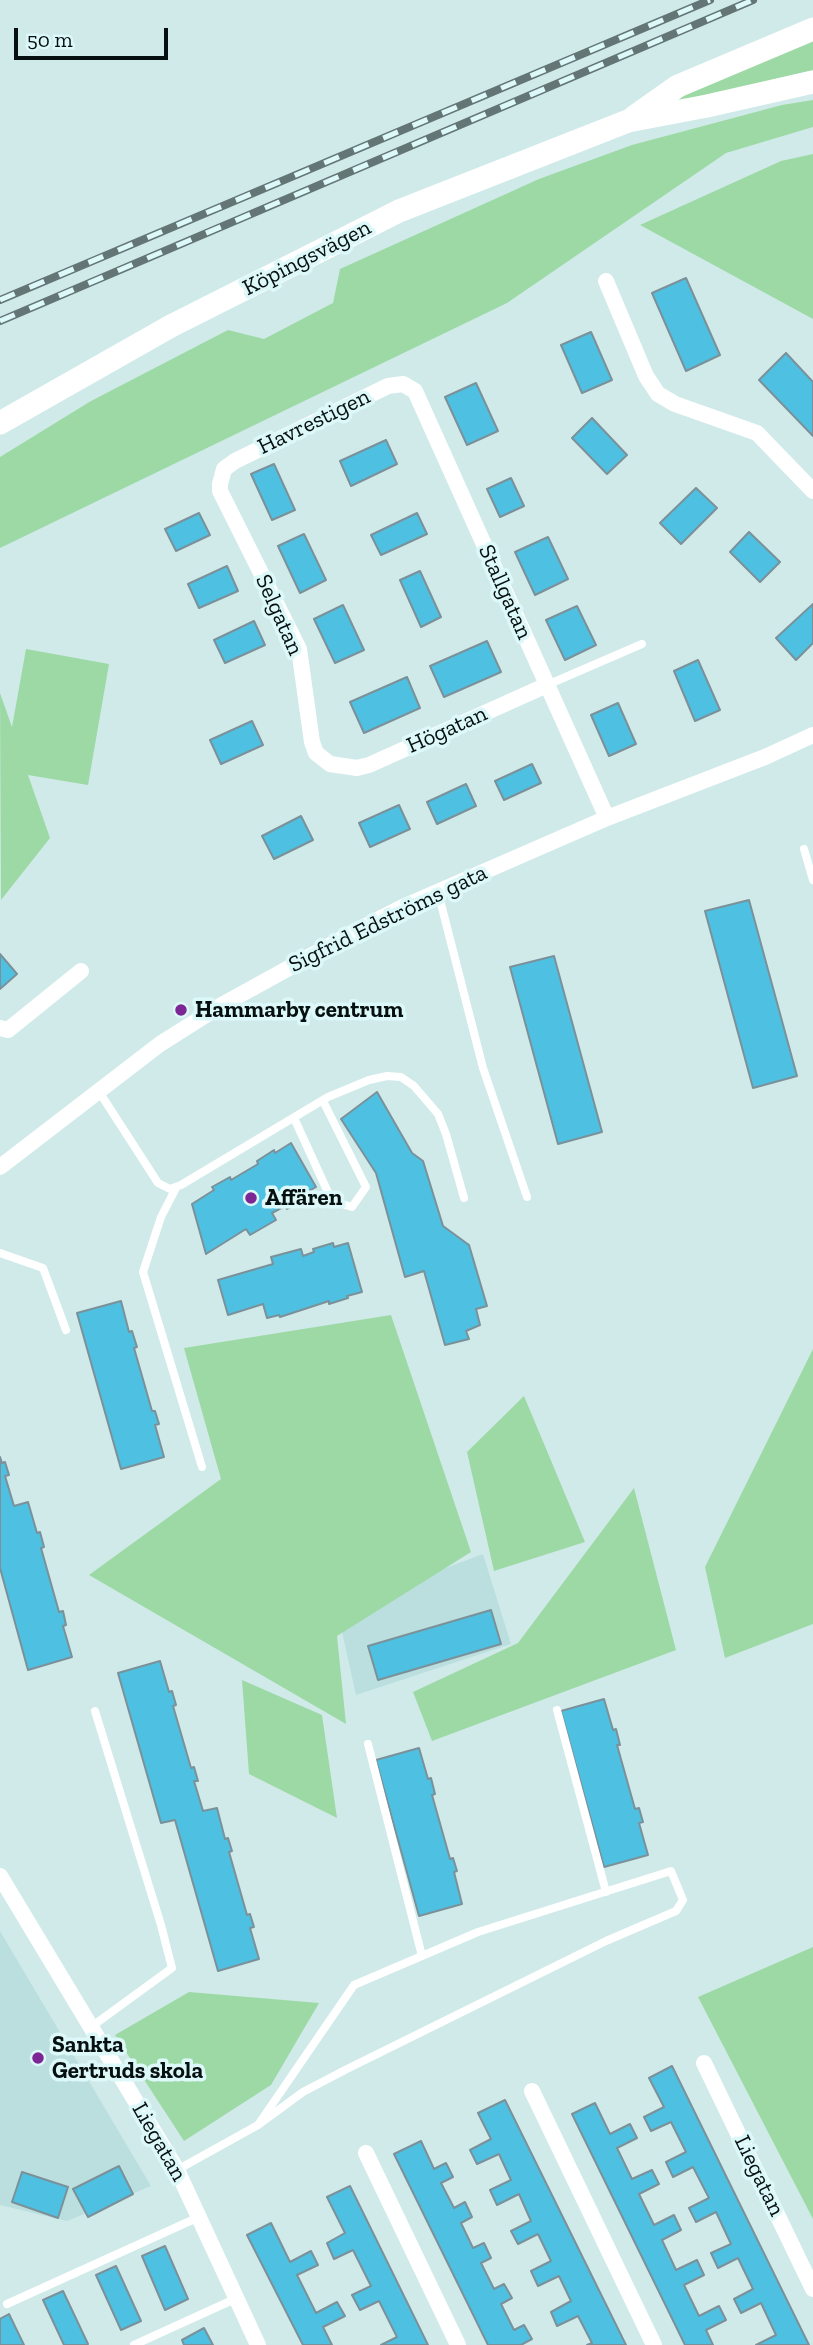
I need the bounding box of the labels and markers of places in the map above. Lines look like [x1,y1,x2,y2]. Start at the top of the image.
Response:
place label: Hammarby centrum [195,996,403,1024]
marker: Hammarby centrum [173,1002,189,1018]
place label: Affären [265,1184,342,1212]
marker: Affären [243,1190,259,1206]
place label: Sankta Gertruds skola [52,2031,203,2085]
marker: Sankta Gertruds skola [30,2050,46,2066]

